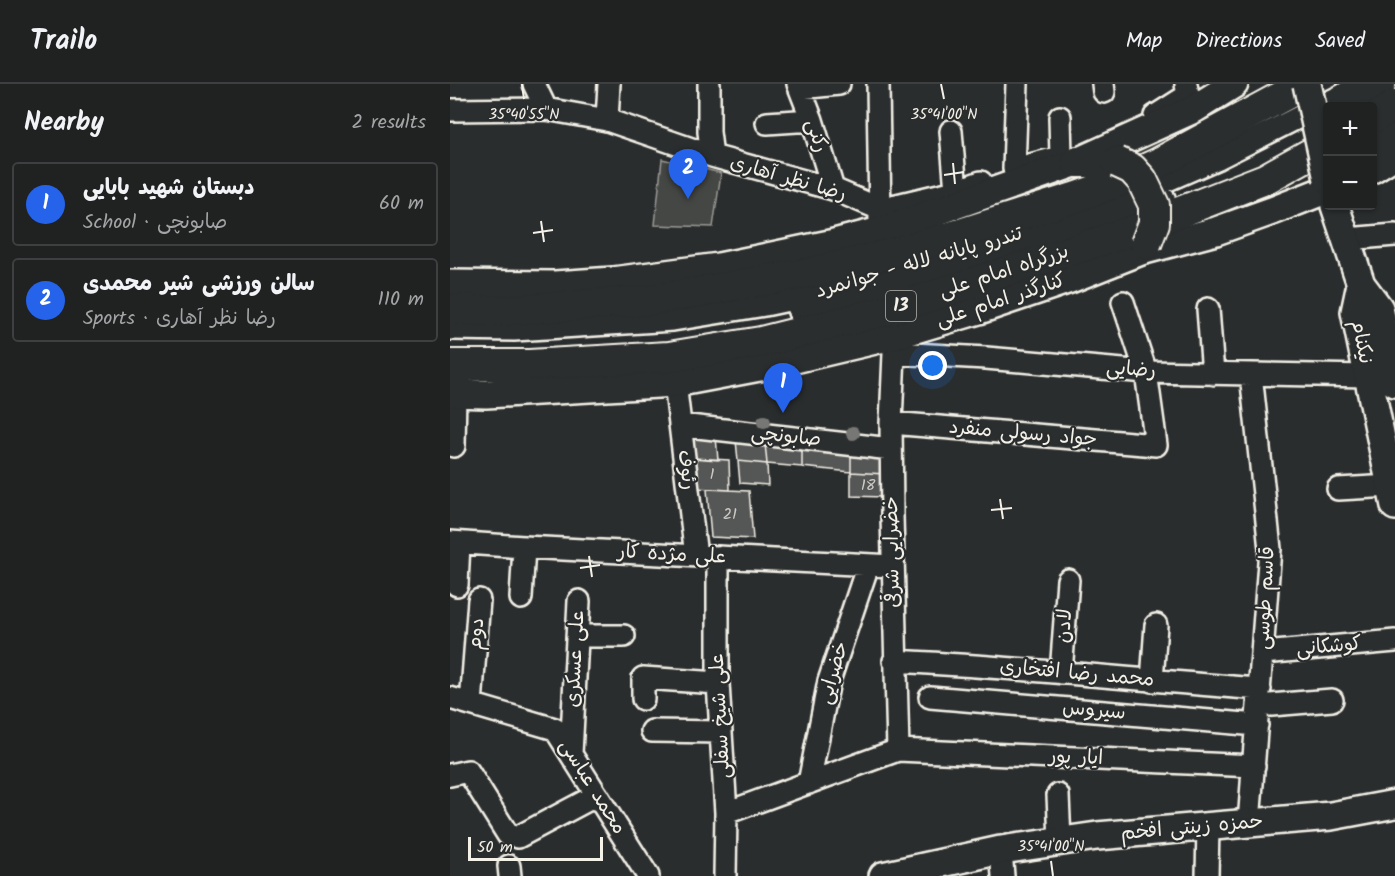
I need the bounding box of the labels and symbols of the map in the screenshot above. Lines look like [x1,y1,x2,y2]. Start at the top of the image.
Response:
text: 35°40'55"N [489,103,559,127]
text: 35°41'00"N [911,103,977,127]
street label: رکنی [796,115,836,157]
street label: رضا نظر آهاری [726,147,850,211]
pin: 2 [668,150,708,199]
street label: تندرو پایانه لاله - جوانمرد [812,218,1026,308]
street label: بزرگراه امام علی [935,236,1073,308]
street label: کنارگذر امام علی [932,265,1070,337]
road number: 13 [886,291,916,321]
street label: نیکنام [1341,317,1381,367]
your location [918,351,947,380]
street label: رضایی [1105,352,1157,388]
pin: 1 [764,364,802,413]
street label: جواد رسولی منفرد [947,412,1099,456]
street label: صابونچی [749,417,823,457]
street label: رئوف [668,448,704,492]
house number: 1 [709,462,715,487]
house number: 18 [861,473,876,498]
street label: خضرایی شرقی [876,496,910,608]
house number: 21 [723,502,737,527]
street label: علی مژده کار [615,536,727,574]
street label: قاسم طوسی [1247,545,1285,651]
street label: لادن [1048,608,1082,644]
street label: علی عسکری [557,610,595,708]
street label: دوم [460,616,494,652]
street label: کوشکانی [1295,628,1363,666]
street label: خضرایی [810,638,858,708]
street label: محمد رضا افتخاری [998,651,1156,697]
street label: علی شیخ سفلی [702,653,740,779]
street label: سیروس [1061,692,1127,730]
street label: محمد عباسی [550,733,634,841]
street label: ایار پور [1046,741,1104,775]
street label: حمزه زینتی افخم [1119,806,1265,850]
scale bar [468,834,603,862]
text: 35°41'00"N [1018,835,1084,859]

